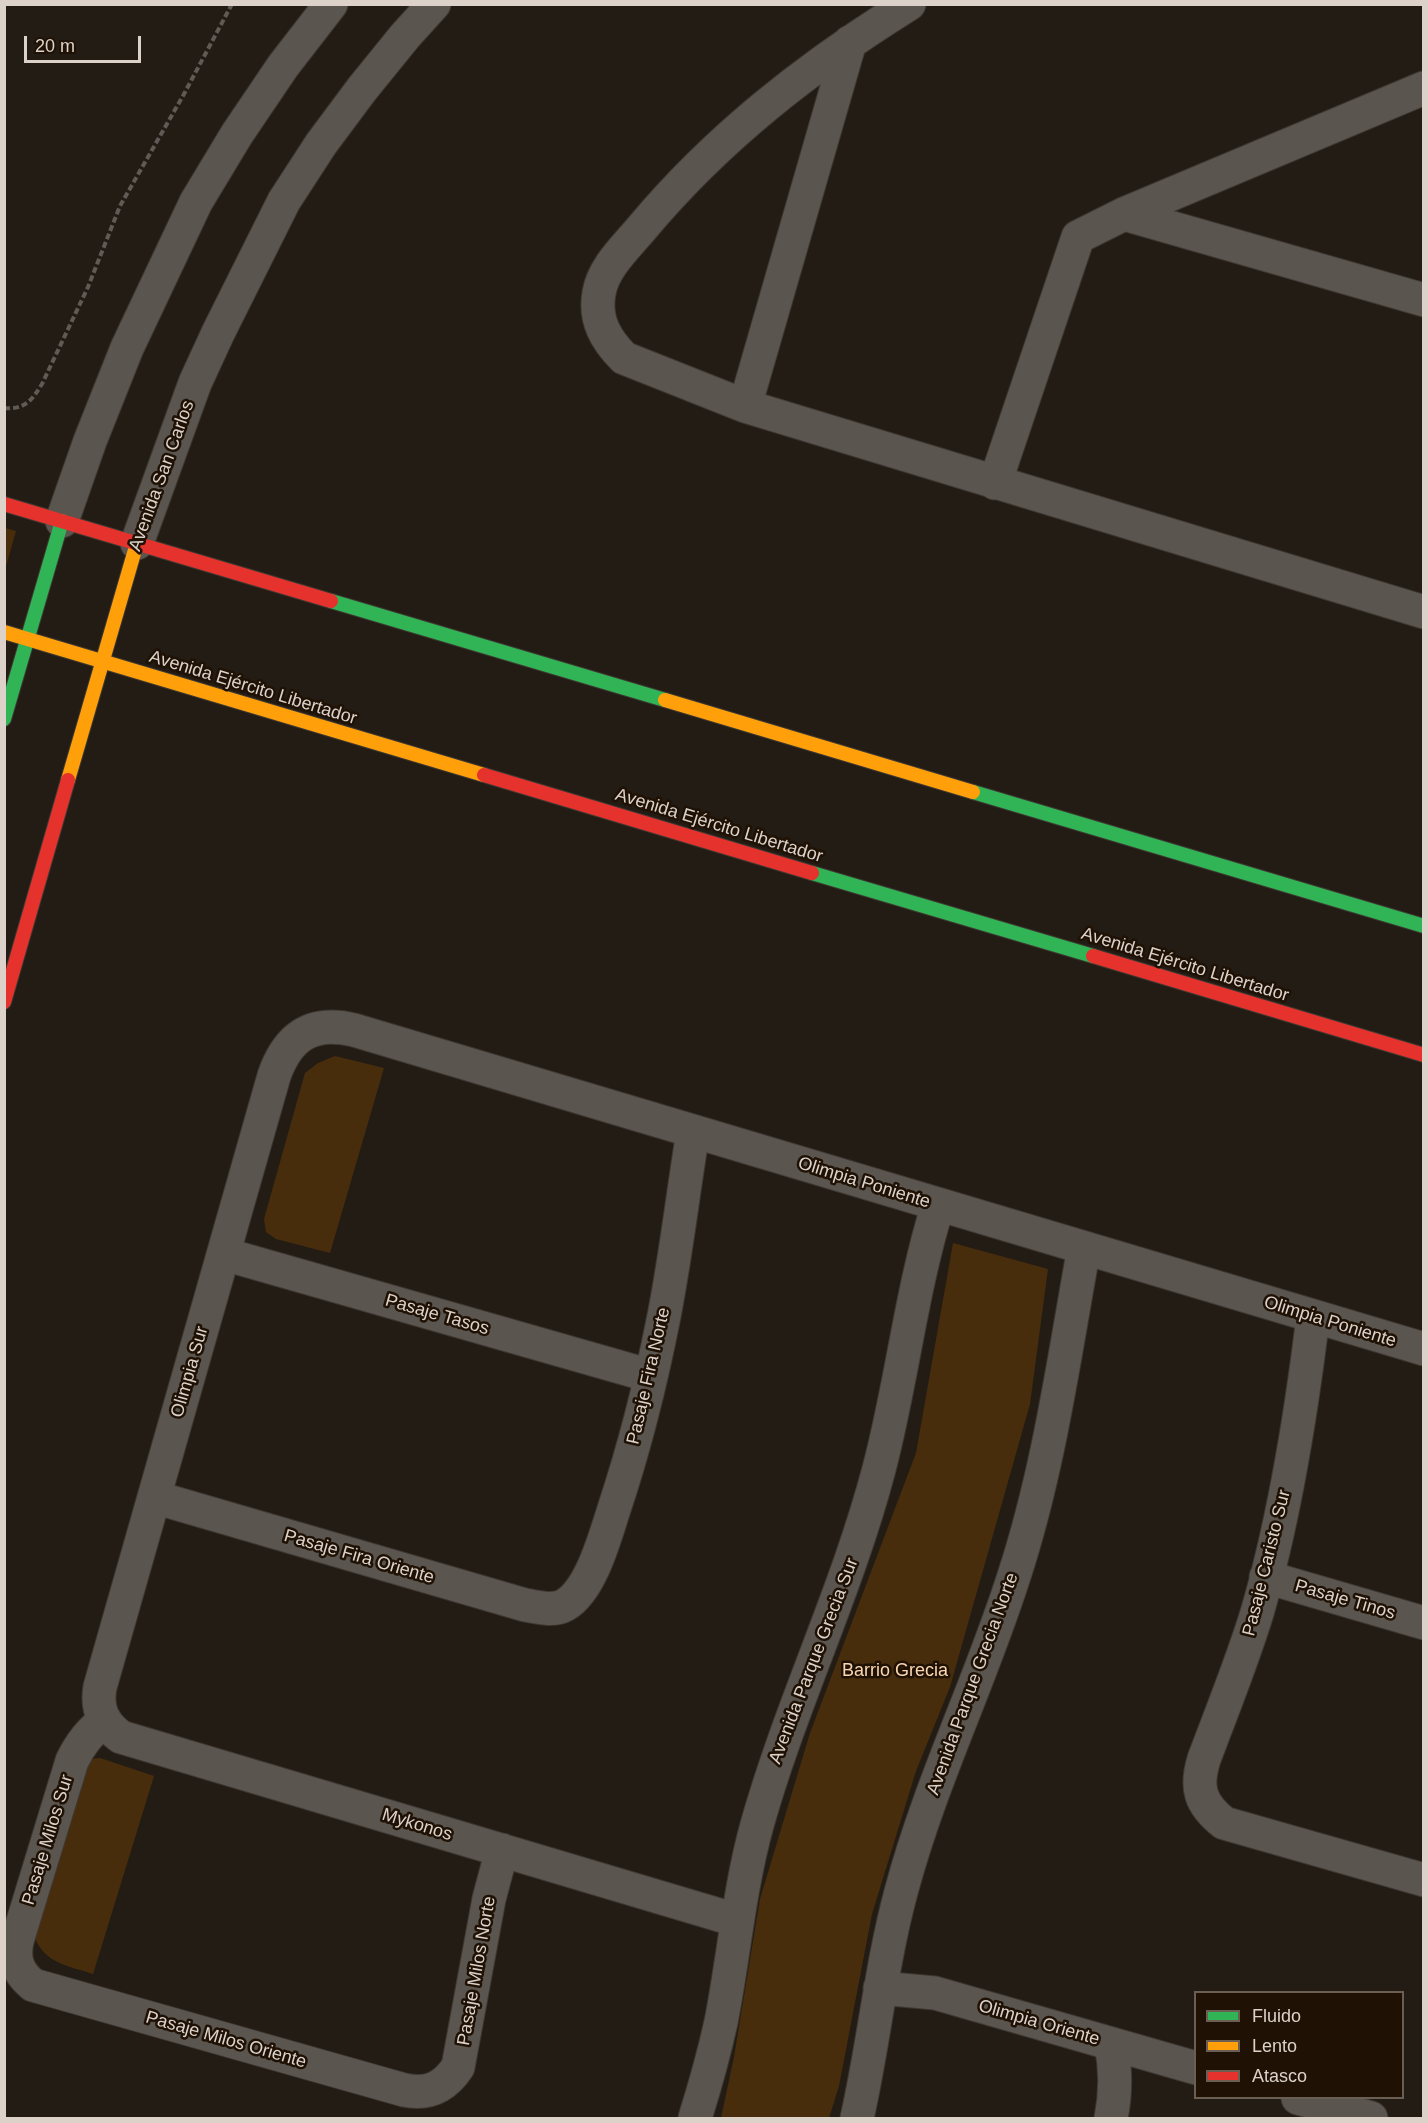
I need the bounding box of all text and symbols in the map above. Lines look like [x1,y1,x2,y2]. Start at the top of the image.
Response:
scale bar [27,24,144,62]
text: 20 m [35,36,75,56]
street label: Avenida San Carlos [125,398,199,554]
street label: Avenida Ejército Libertador [147,646,359,730]
street label: Avenida Ejército Libertador [613,784,825,868]
street label: Avenida Ejército Libertador [1079,923,1291,1007]
street label: Olimpia Poniente [795,1153,933,1213]
street label: Pasaje Tasos [383,1290,491,1340]
street label: Olimpia Poniente [1261,1292,1399,1352]
street label: Pasaje Fira Norte [623,1305,675,1447]
street label: Olimpia Sur [167,1324,213,1420]
street label: Pasaje Caristo Sur [1238,1488,1296,1638]
street label: Pasaje Fira Oriente [281,1525,437,1589]
street label: Avenida Parque Grecia Sur [765,1555,863,1767]
street label: Avenida Parque Grecia Norte [923,1570,1023,1798]
street label: Pasaje Tinos [1292,1575,1398,1625]
park label: Barrio Grecia [842,1660,948,1682]
street label: Pasaje Milos Sur [18,1772,78,1908]
street label: Mykonos [379,1804,455,1846]
street label: Pasaje Milos Norte [453,1895,501,2047]
legend [1194,1991,1404,2099]
street label: Olimpia Oriente [976,1995,1102,2051]
text: Fluido [1252,2006,1301,2026]
street label: Pasaje Milos Oriente [143,2007,309,2073]
text: Lento [1252,2036,1297,2056]
text: Atasco [1252,2066,1307,2086]

